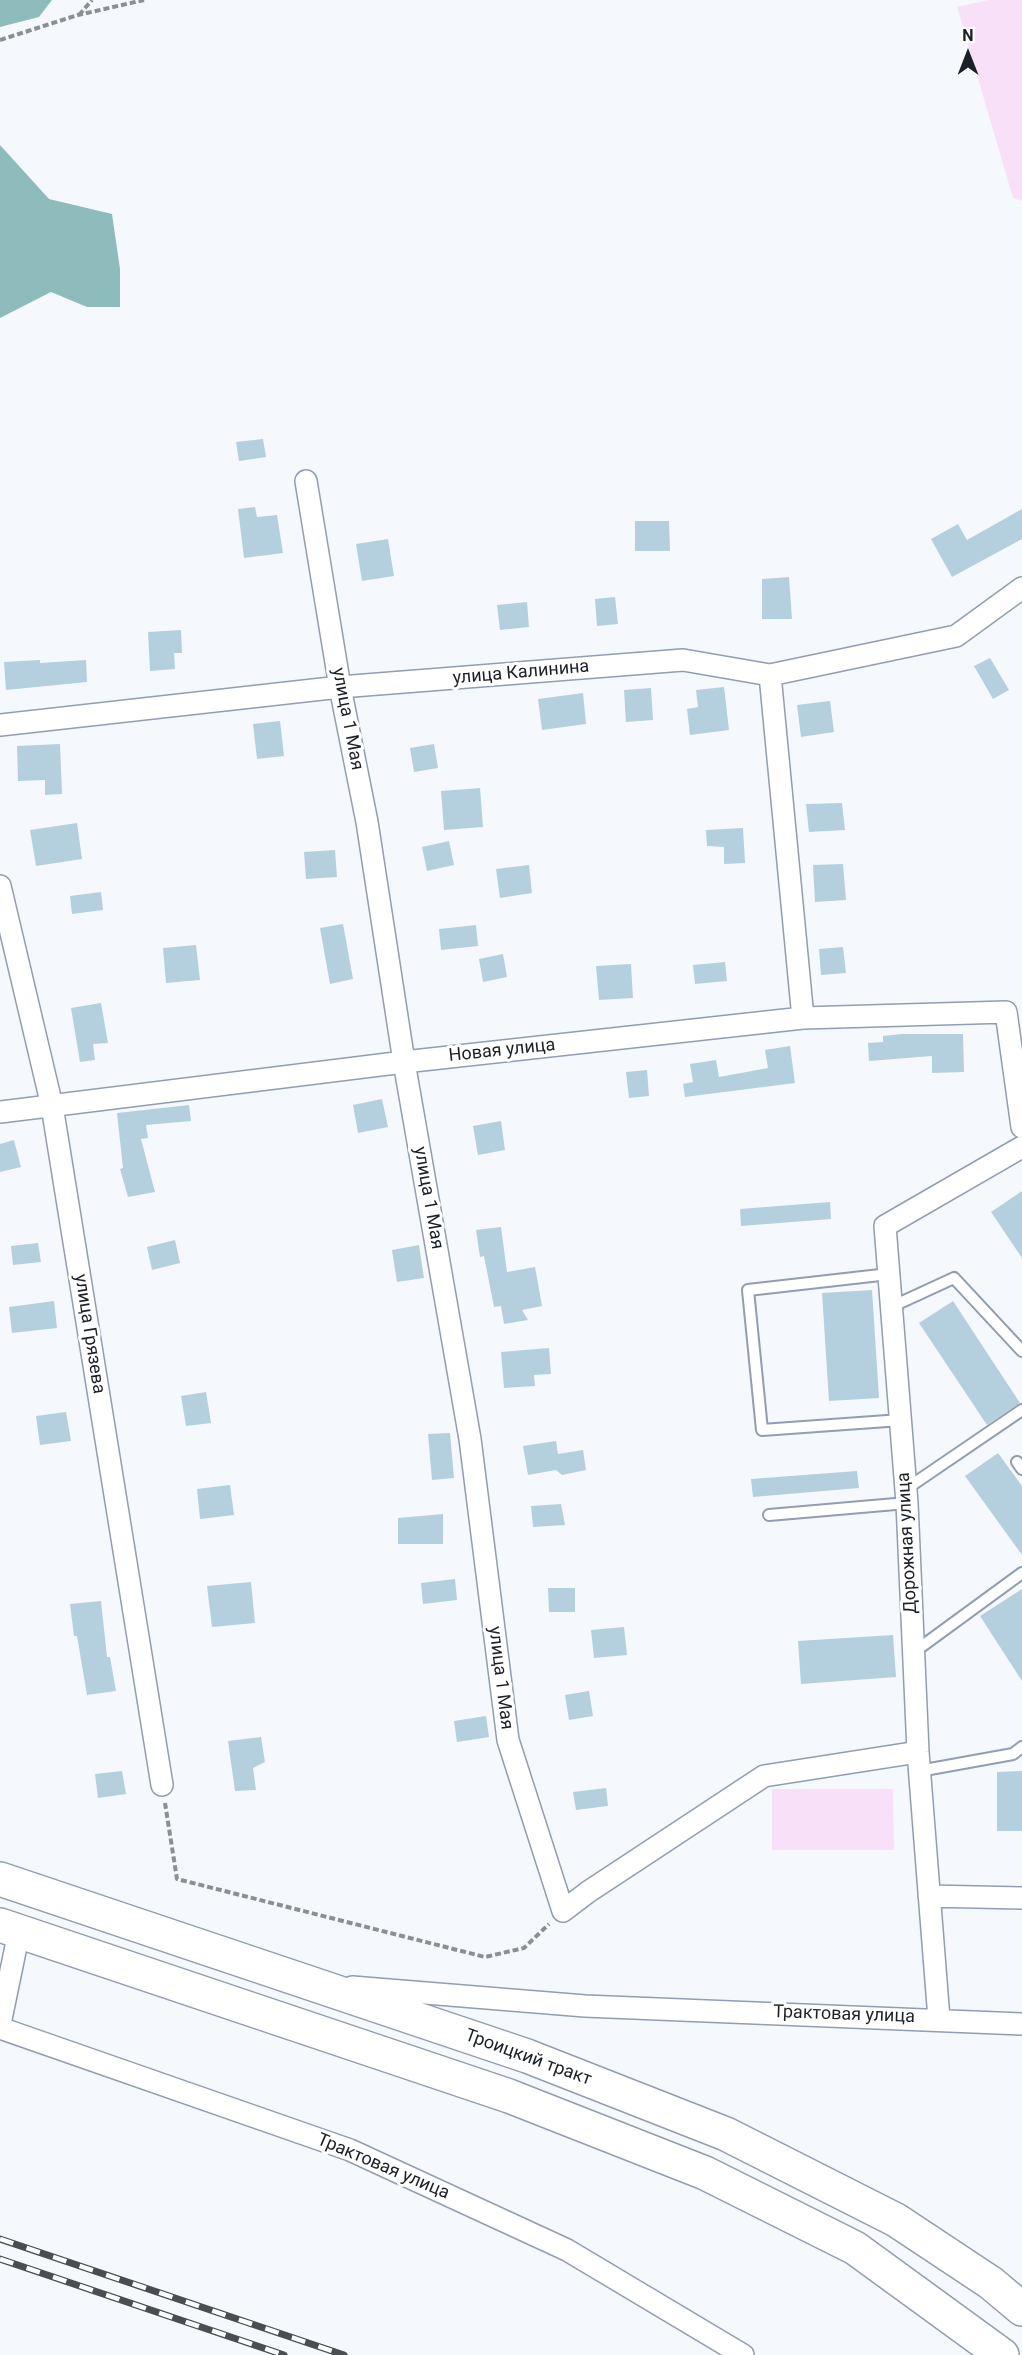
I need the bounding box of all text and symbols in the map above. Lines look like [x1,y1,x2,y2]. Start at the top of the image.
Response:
north arrow [938,24,998,84]
text: N [962,26,974,45]
street label: улица Калинина [452,656,590,690]
street label: улица 1 Мая [326,666,368,772]
street label: Новая улица [448,1035,556,1067]
street label: улица 1 Мая [408,1145,448,1251]
street label: улица Грязева [69,1273,109,1395]
street label: Дорожная улица [894,1472,922,1614]
street label: улица 1 Мая [483,1625,517,1731]
street label: Трактовая улица [773,2002,915,2028]
street label: Троицкий тракт [462,2025,594,2091]
street label: Трактовая улица [314,2129,452,2205]

